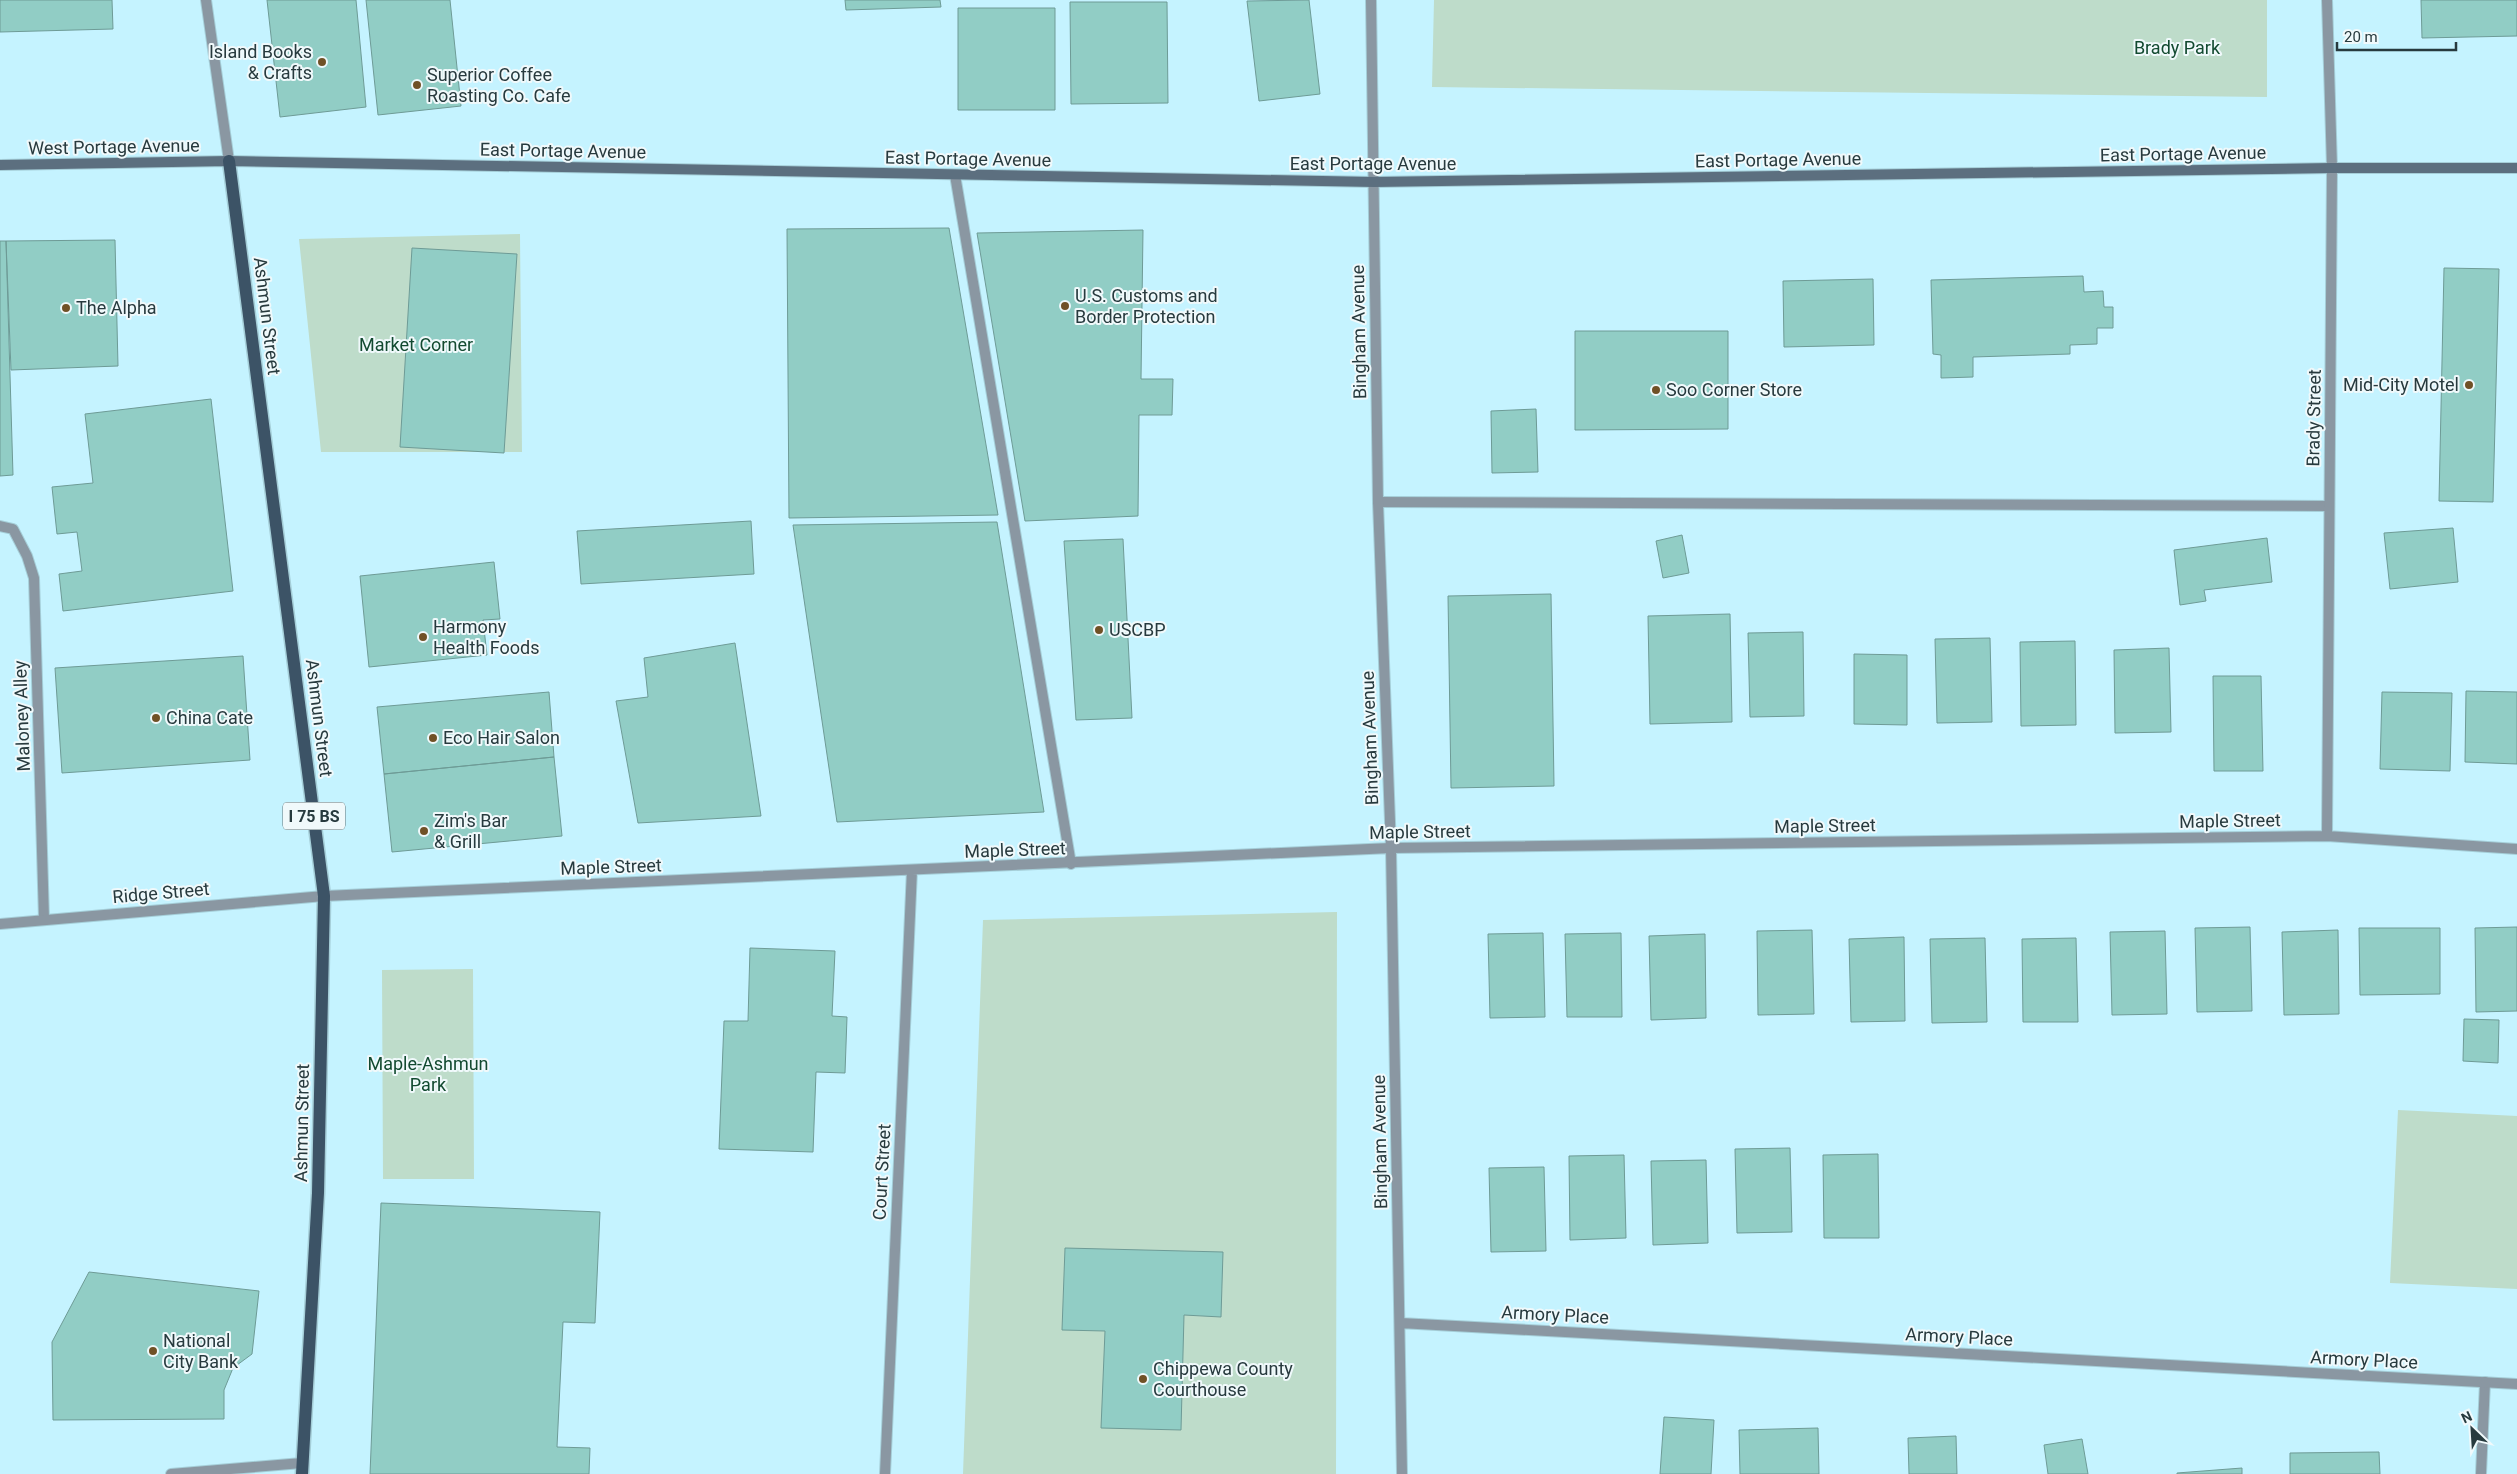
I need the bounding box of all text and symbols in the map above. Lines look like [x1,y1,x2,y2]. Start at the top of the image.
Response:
scale bar [2337,20,2456,52]
text: 20 m [2344,28,2378,46]
park label: Brady Park [2134,37,2221,58]
place label: Island Books & Crafts [209,41,312,83]
marker: Island Books & Crafts [316,56,328,68]
place label: Superior Coffee Roasting Co. Cafe [427,64,571,106]
marker: Superior Coffee Roasting Co. Cafe [411,79,423,91]
street label: West Portage Avenue [28,135,200,158]
street label: East Portage Avenue [480,139,646,162]
street label: East Portage Avenue [2100,142,2266,165]
street label: East Portage Avenue [885,147,1051,170]
street label: East Portage Avenue [1695,148,1861,171]
street label: East Portage Avenue [1290,153,1456,174]
street label: Ashmun Street [250,256,285,376]
street label: Bingham Avenue [1347,265,1370,399]
place label: U.S. Customs and Border Protection [1075,285,1218,327]
place label: The Alpha [76,297,157,318]
marker: U.S. Customs and Border Protection [1059,300,1071,312]
marker: The Alpha [60,302,72,314]
park label: Market Corner [359,334,473,355]
street label: Brady Street [2302,369,2325,467]
place label: Mid-City Motel [2343,374,2459,395]
place label: Soo Corner Store [1666,379,1802,400]
marker: Mid-City Motel [2463,379,2475,391]
marker: Soo Corner Store [1650,384,1662,396]
place label: Harmony Health Foods [433,616,540,658]
place label: USCBP [1109,619,1166,640]
marker: USCBP [1093,624,1105,636]
marker: Harmony Health Foods [417,631,429,643]
street label: Ashmun Street [302,658,337,778]
street label: Maloney Alley [9,660,34,772]
street label: Bingham Avenue [1357,670,1382,806]
place label: China Cate [166,707,253,728]
marker: China Cate [150,712,162,724]
place label: Eco Hair Salon [443,727,560,748]
marker: Eco Hair Salon [427,732,439,744]
road number: I 75 BS [283,802,345,829]
street label: Maple Street [2179,809,2281,832]
place label: Zim's Bar & Grill [434,810,507,852]
street label: Maple Street [1774,814,1876,837]
street label: Maple Street [1369,820,1471,843]
marker: Zim's Bar & Grill [418,825,430,837]
street label: Maple Street [964,837,1066,862]
street label: Maple Street [560,854,662,879]
street label: Ridge Street [112,878,210,907]
park label: Maple-Ashmun Park [367,1053,489,1095]
street label: Ashmun Street [290,1063,313,1182]
street label: Bingham Avenue [1368,1075,1391,1209]
street label: Court Street [868,1123,895,1221]
street label: Armory Place [1501,1301,1609,1328]
street label: Armory Place [1905,1323,2013,1350]
place label: National City Bank [163,1330,239,1372]
marker: National City Bank [147,1345,159,1357]
street label: Armory Place [2310,1346,2418,1373]
place label: Chippewa County Courthouse [1153,1358,1293,1400]
marker: Chippewa County Courthouse [1137,1373,1149,1385]
north arrow [2447,1404,2497,1454]
text: N [2459,1408,2474,1427]

